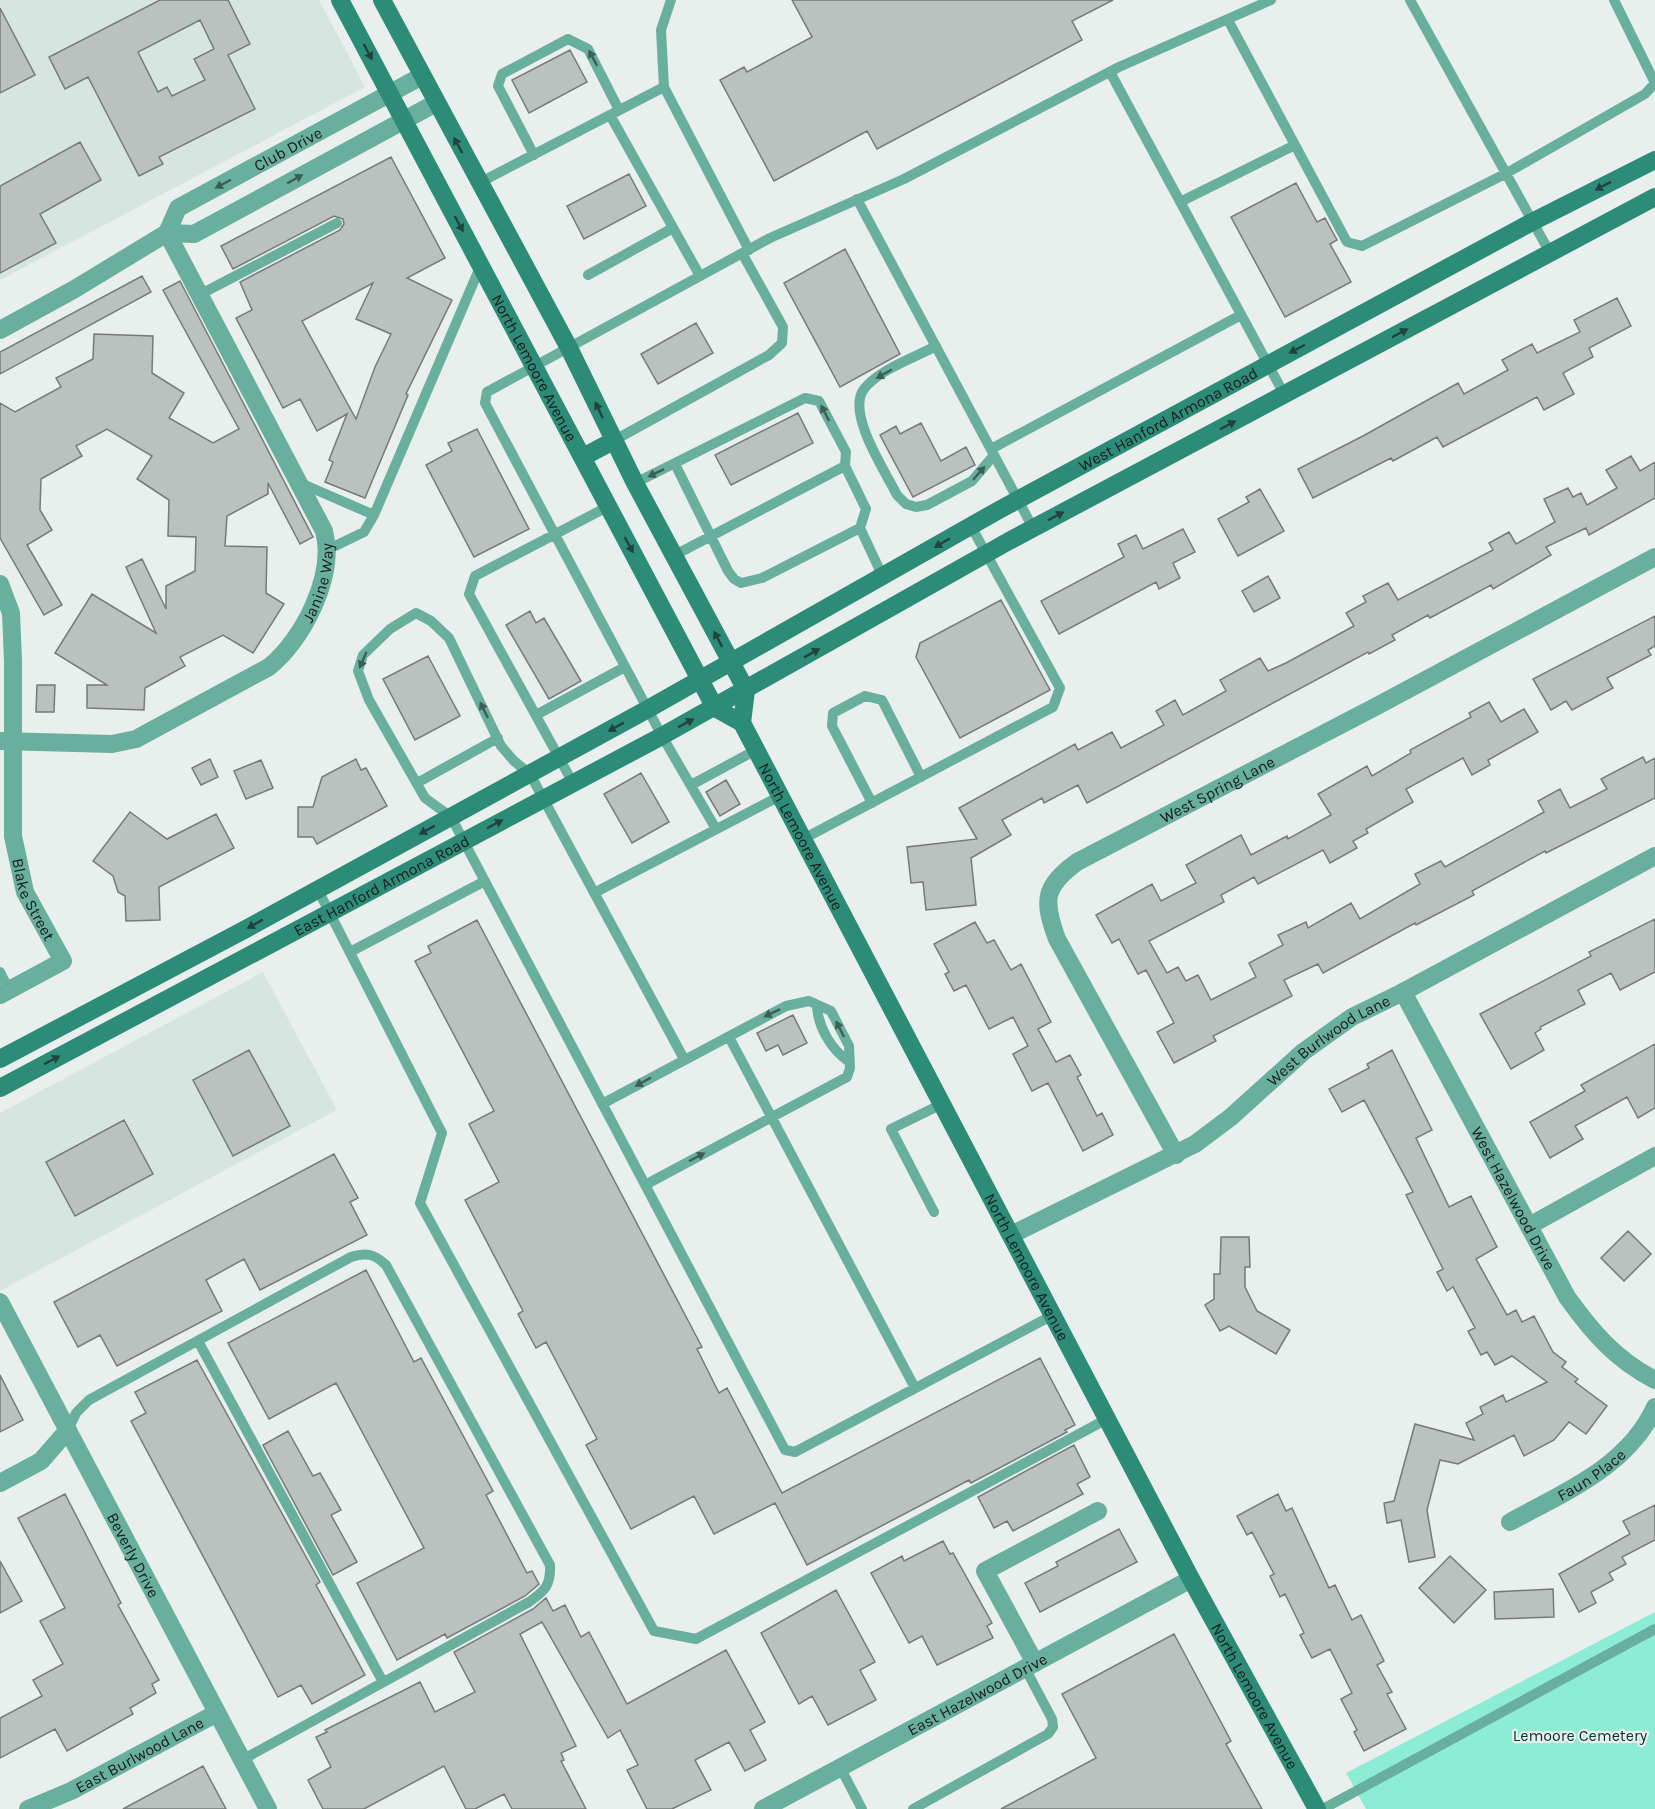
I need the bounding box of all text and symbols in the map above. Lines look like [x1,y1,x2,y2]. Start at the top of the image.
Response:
one-way arrow [363,43,372,60]
one-way arrow [588,50,598,67]
street label: Club Drive [250,123,325,175]
one-way arrow [453,136,463,153]
one-way arrow [287,174,304,184]
one-way arrow [214,179,231,189]
one-way arrow [1594,181,1611,191]
one-way arrow [454,216,464,233]
street label: North Lemoore Avenue [488,291,581,444]
one-way arrow [1392,328,1409,338]
one-way arrow [1289,344,1306,354]
street label: West Hanford Armona Road [1075,363,1261,475]
one-way arrow [875,369,892,379]
one-way arrow [594,402,603,419]
one-way arrow [821,404,830,421]
one-way arrow [1219,420,1236,430]
one-way arrow [972,465,985,481]
one-way arrow [647,469,664,478]
one-way arrow [1047,511,1064,521]
one-way arrow [624,536,634,553]
one-way arrow [933,538,950,548]
street label: Janine Way [298,542,336,625]
one-way arrow [713,630,723,647]
one-way arrow [804,648,821,658]
one-way arrow [358,651,368,669]
one-way arrow [480,702,489,719]
one-way arrow [678,718,695,728]
one-way arrow [607,722,624,732]
street label: West Spring Lane [1157,751,1278,827]
street label: North Lemoore Avenue [755,759,848,913]
one-way arrow [487,819,504,829]
one-way arrow [418,825,435,835]
street label: East Hanford Armona Road [290,831,473,940]
street label: Blake Street [8,856,59,944]
one-way arrow [247,919,264,929]
street label: West Burlwood Lane [1263,990,1393,1090]
one-way arrow [763,1009,780,1018]
one-way arrow [835,1020,844,1037]
one-way arrow [43,1055,60,1065]
one-way arrow [635,1076,651,1087]
street label: West Hazelwood Drive [1468,1123,1560,1273]
one-way arrow [688,1153,705,1162]
street label: North Lemoore Avenue [981,1190,1074,1344]
street label: Faun Place [1554,1445,1629,1505]
street label: Beverly Drive [103,1509,164,1601]
street label: North Lemoore Avenue [1207,1620,1303,1772]
street label: East Hazelwood Drive [904,1649,1050,1739]
street label: East Burlwood Lane [72,1713,207,1797]
park label: Lemoore Cemetery [1513,1726,1648,1745]

